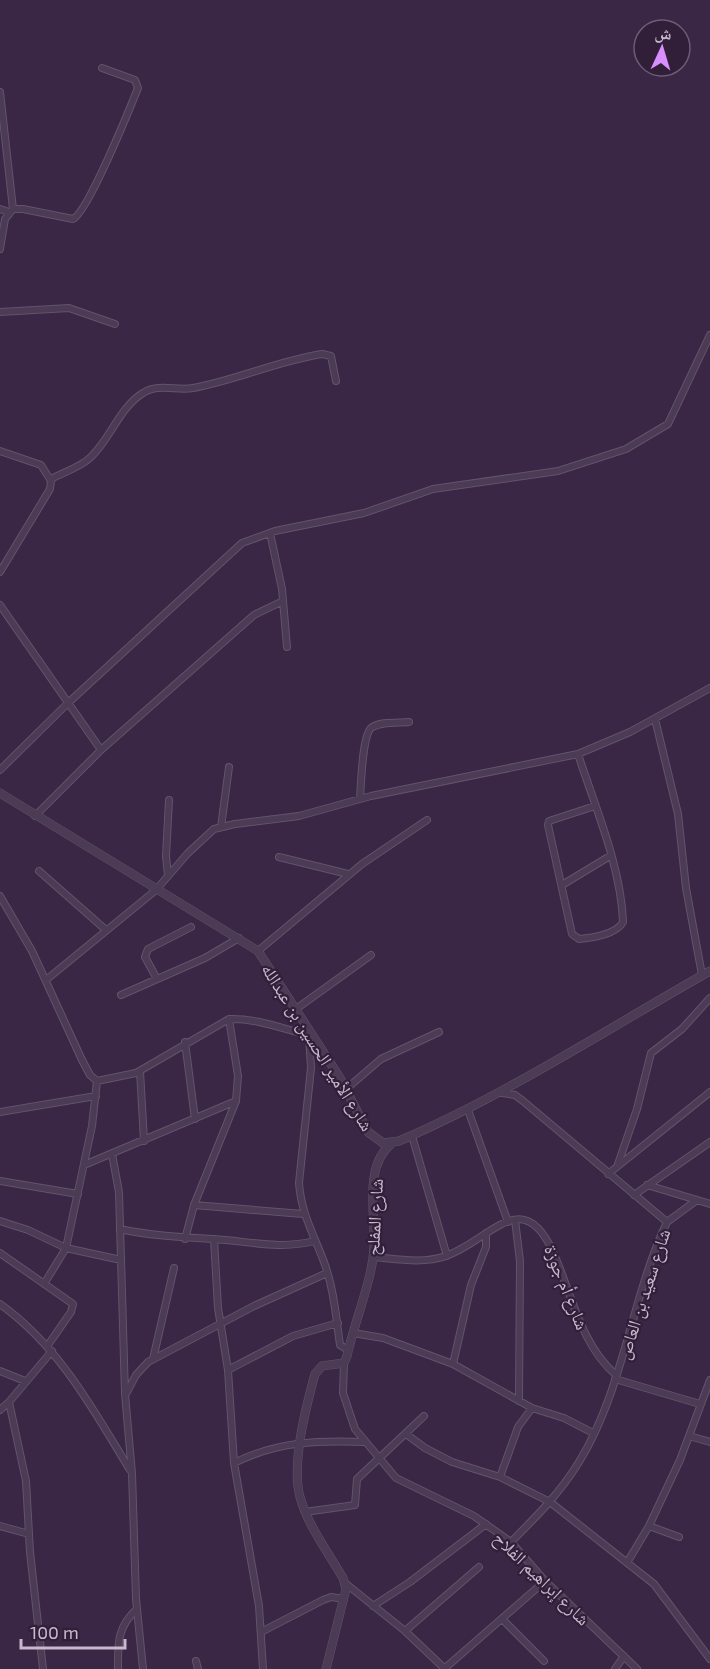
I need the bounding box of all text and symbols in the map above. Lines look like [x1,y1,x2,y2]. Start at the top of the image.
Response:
north arrow [632,18,692,78]
text: ش [654,22,672,44]
street label: شارع الأمير الحسين بن عبدالله [256,959,379,1136]
street label: شارع المفلح [361,1178,389,1256]
street label: شارع سعيد بن العاص [612,1226,675,1362]
street label: شارع أم جوزة [538,1241,594,1333]
street label: شارع إبراهيم الفلاح [488,1526,595,1631]
scale bar [21,1612,124,1650]
text: 100 m [30,1621,79,1643]

